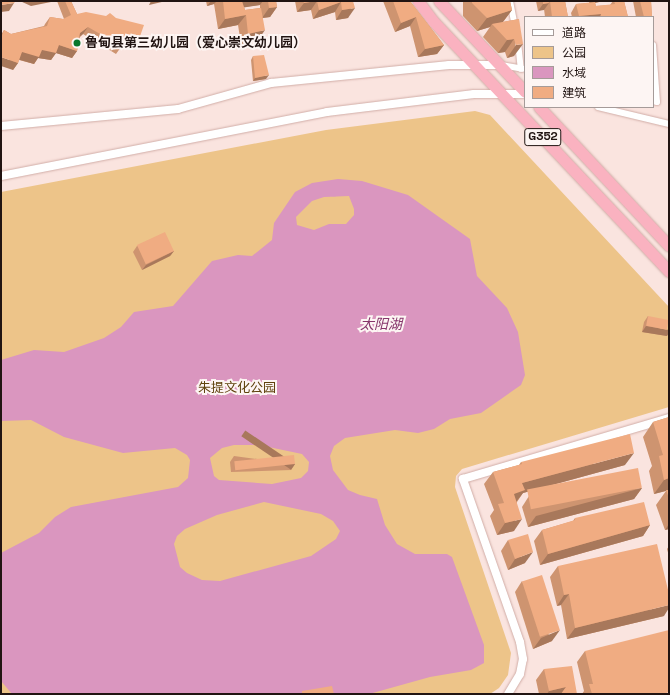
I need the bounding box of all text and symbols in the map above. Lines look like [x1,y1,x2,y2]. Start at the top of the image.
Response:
legend [524,16,654,108]
text: 道路 [562,25,586,41]
place label: 鲁甸县第三幼儿园（爱心崇文幼儿园） [85,35,306,51]
marker: 鲁甸县第三幼儿园（爱心崇文幼儿园） [72,38,82,48]
text: 公园 [562,45,586,61]
text: 水域 [562,65,586,81]
text: 建筑 [562,85,586,101]
road number: G352 [524,127,562,147]
water label: 太阳湖 [360,316,402,332]
park label: 朱提文化公园 [198,380,276,396]

